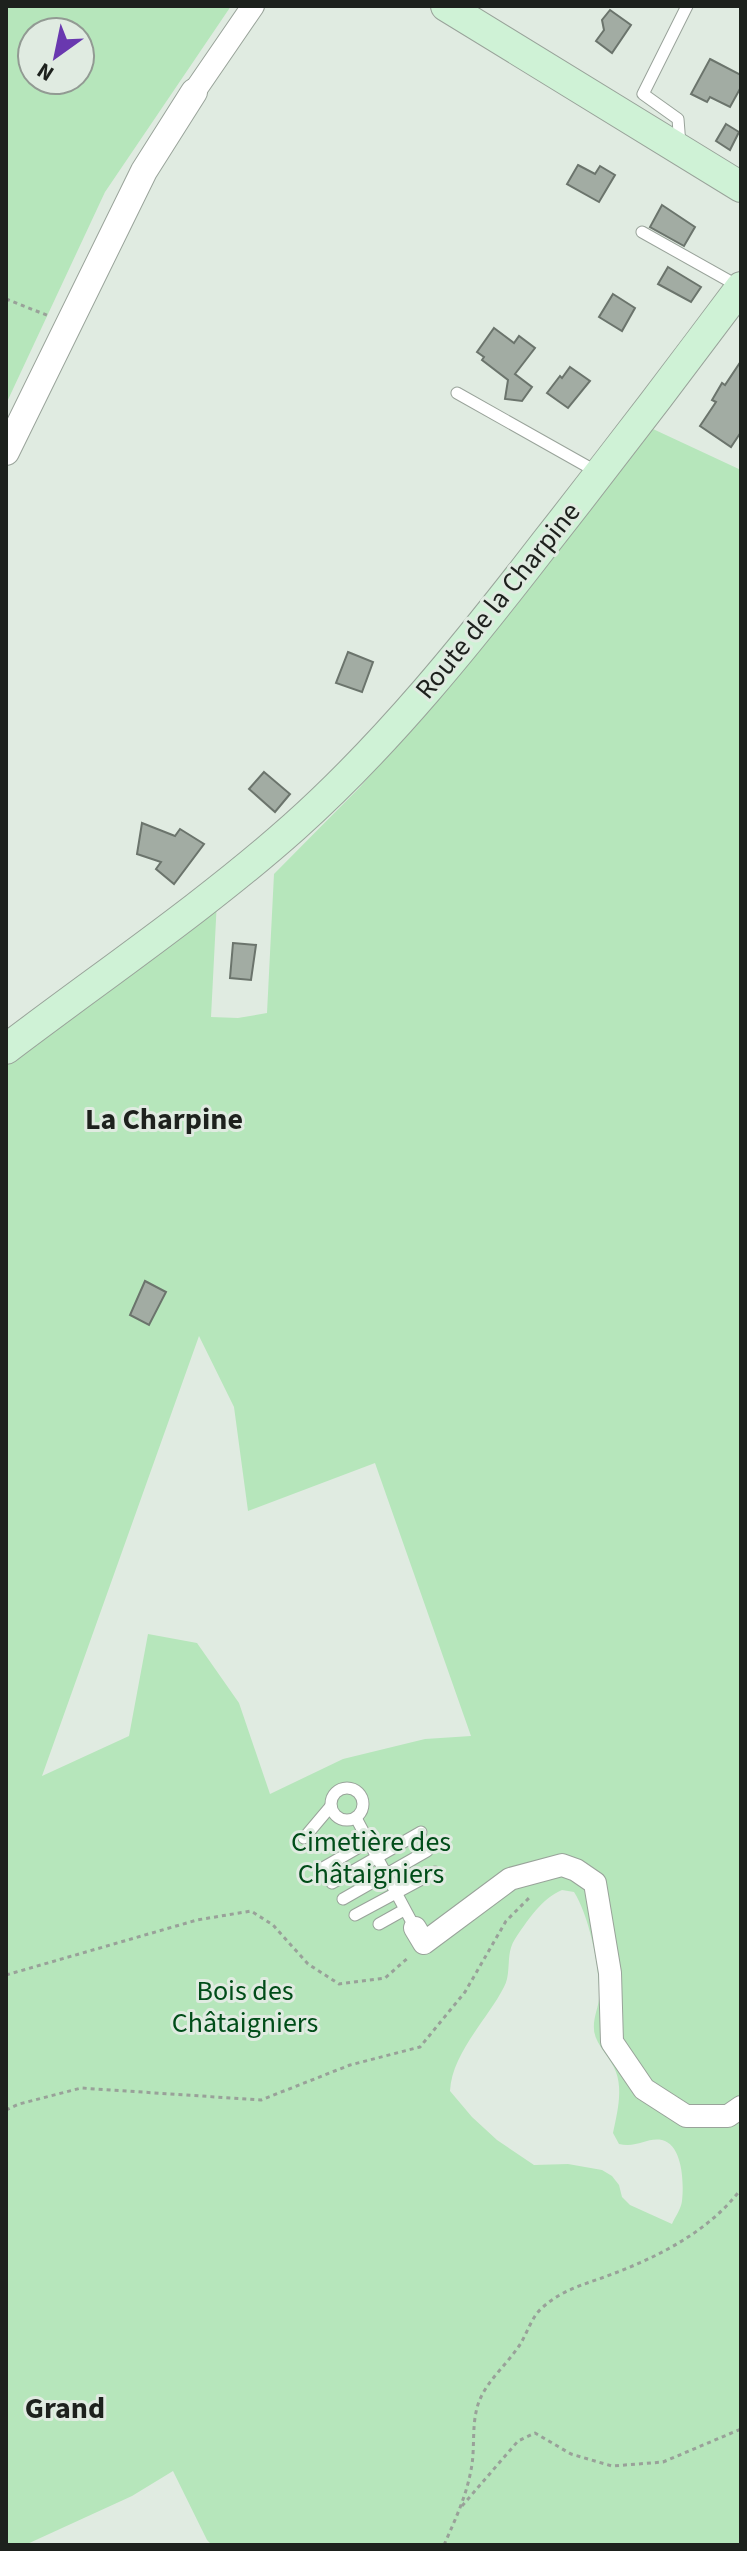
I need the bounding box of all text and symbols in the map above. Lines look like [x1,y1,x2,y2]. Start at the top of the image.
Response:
north arrow [16,16,96,96]
text: N [31,55,61,89]
street label: Route de la Charpine [406,494,590,708]
district label: La Charpine [85,1098,243,1141]
park label: Cimetière des Châtaigniers [291,1822,451,1894]
park label: Bois des Châtaigniers [172,1971,318,2043]
district label: Grand [25,2387,105,2430]

